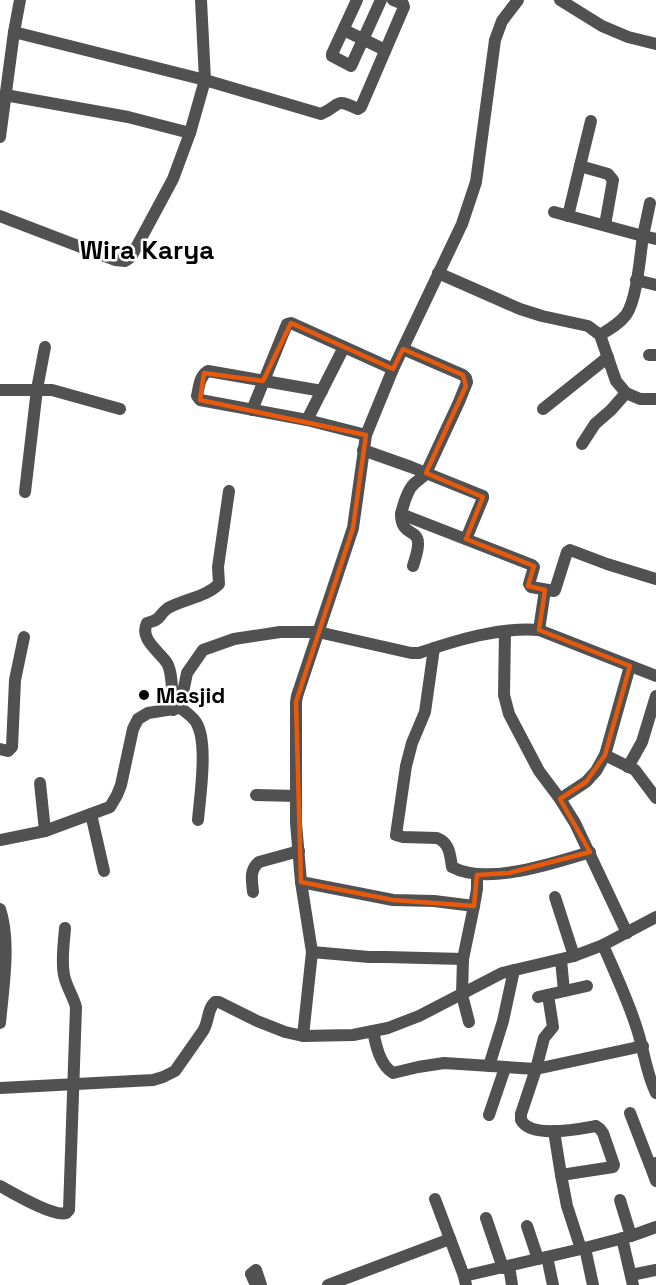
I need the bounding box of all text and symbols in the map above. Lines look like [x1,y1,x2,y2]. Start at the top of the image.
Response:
district label: Wira Karya [80,233,214,267]
place label: Masjid [156,681,225,709]
marker: Masjid [137,688,151,702]

